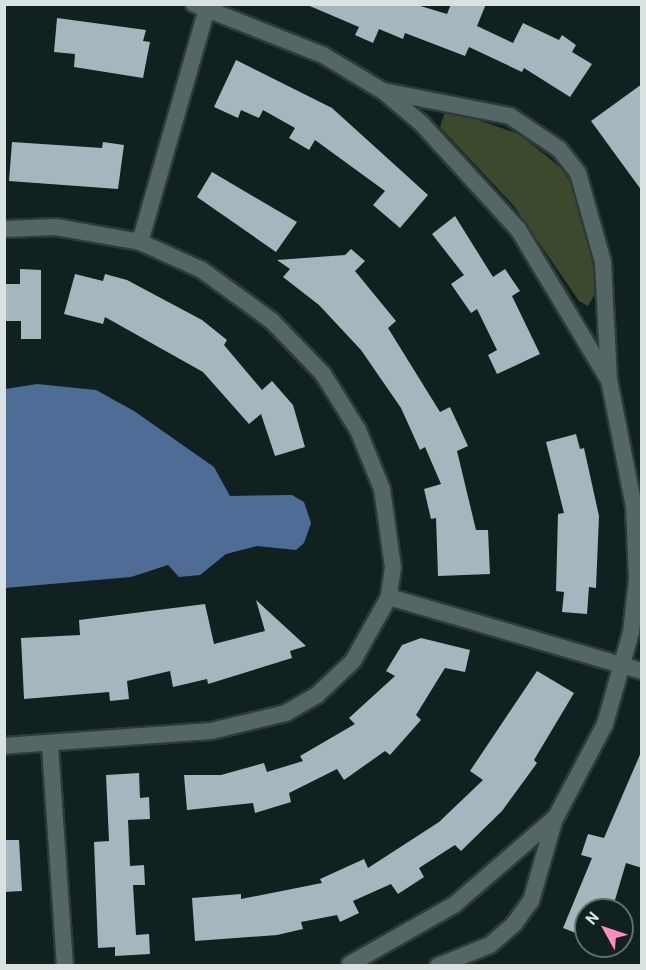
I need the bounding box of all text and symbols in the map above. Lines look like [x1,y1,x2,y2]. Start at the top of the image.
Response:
north arrow [574,898,634,958]
text: N [581,907,602,928]

